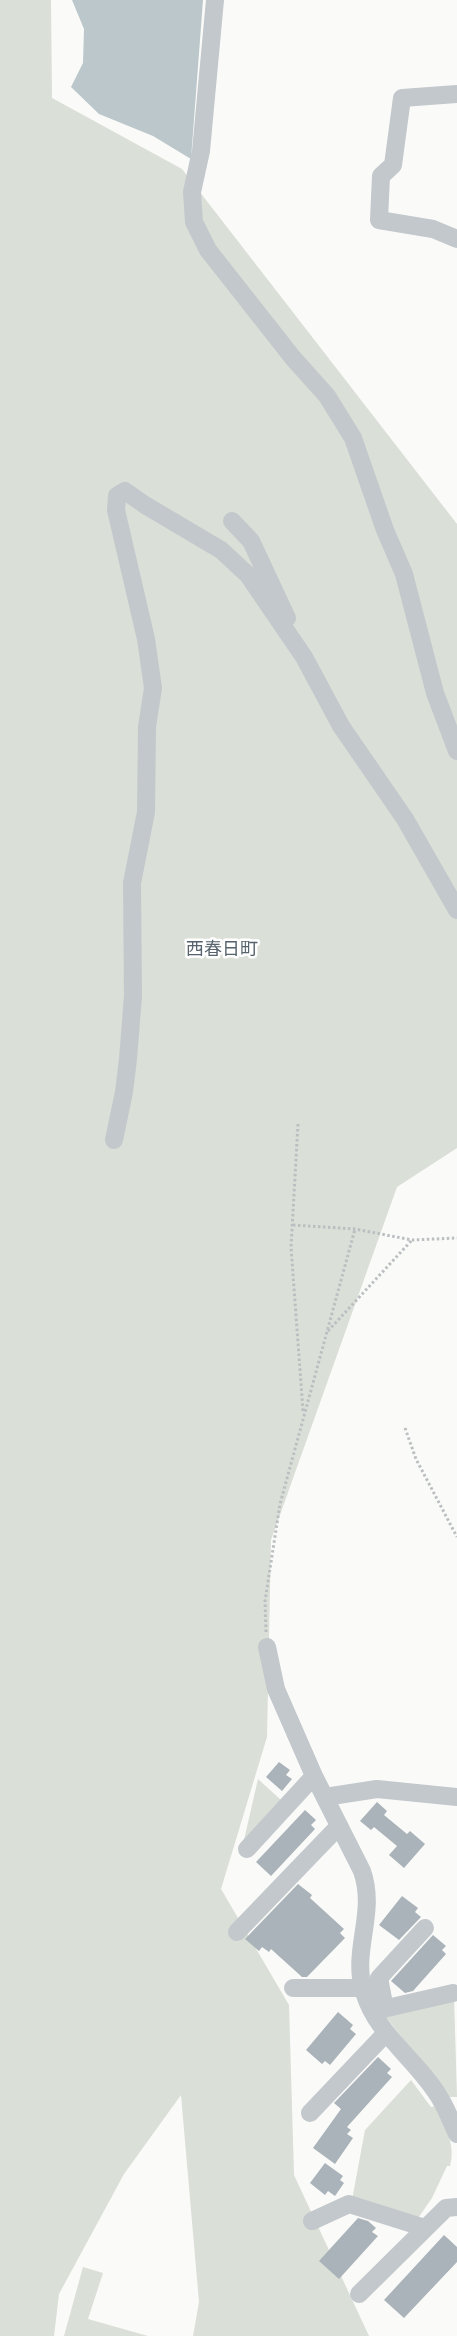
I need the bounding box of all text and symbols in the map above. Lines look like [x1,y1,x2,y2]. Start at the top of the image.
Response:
district label: 西春日町 [186,939,258,961]

